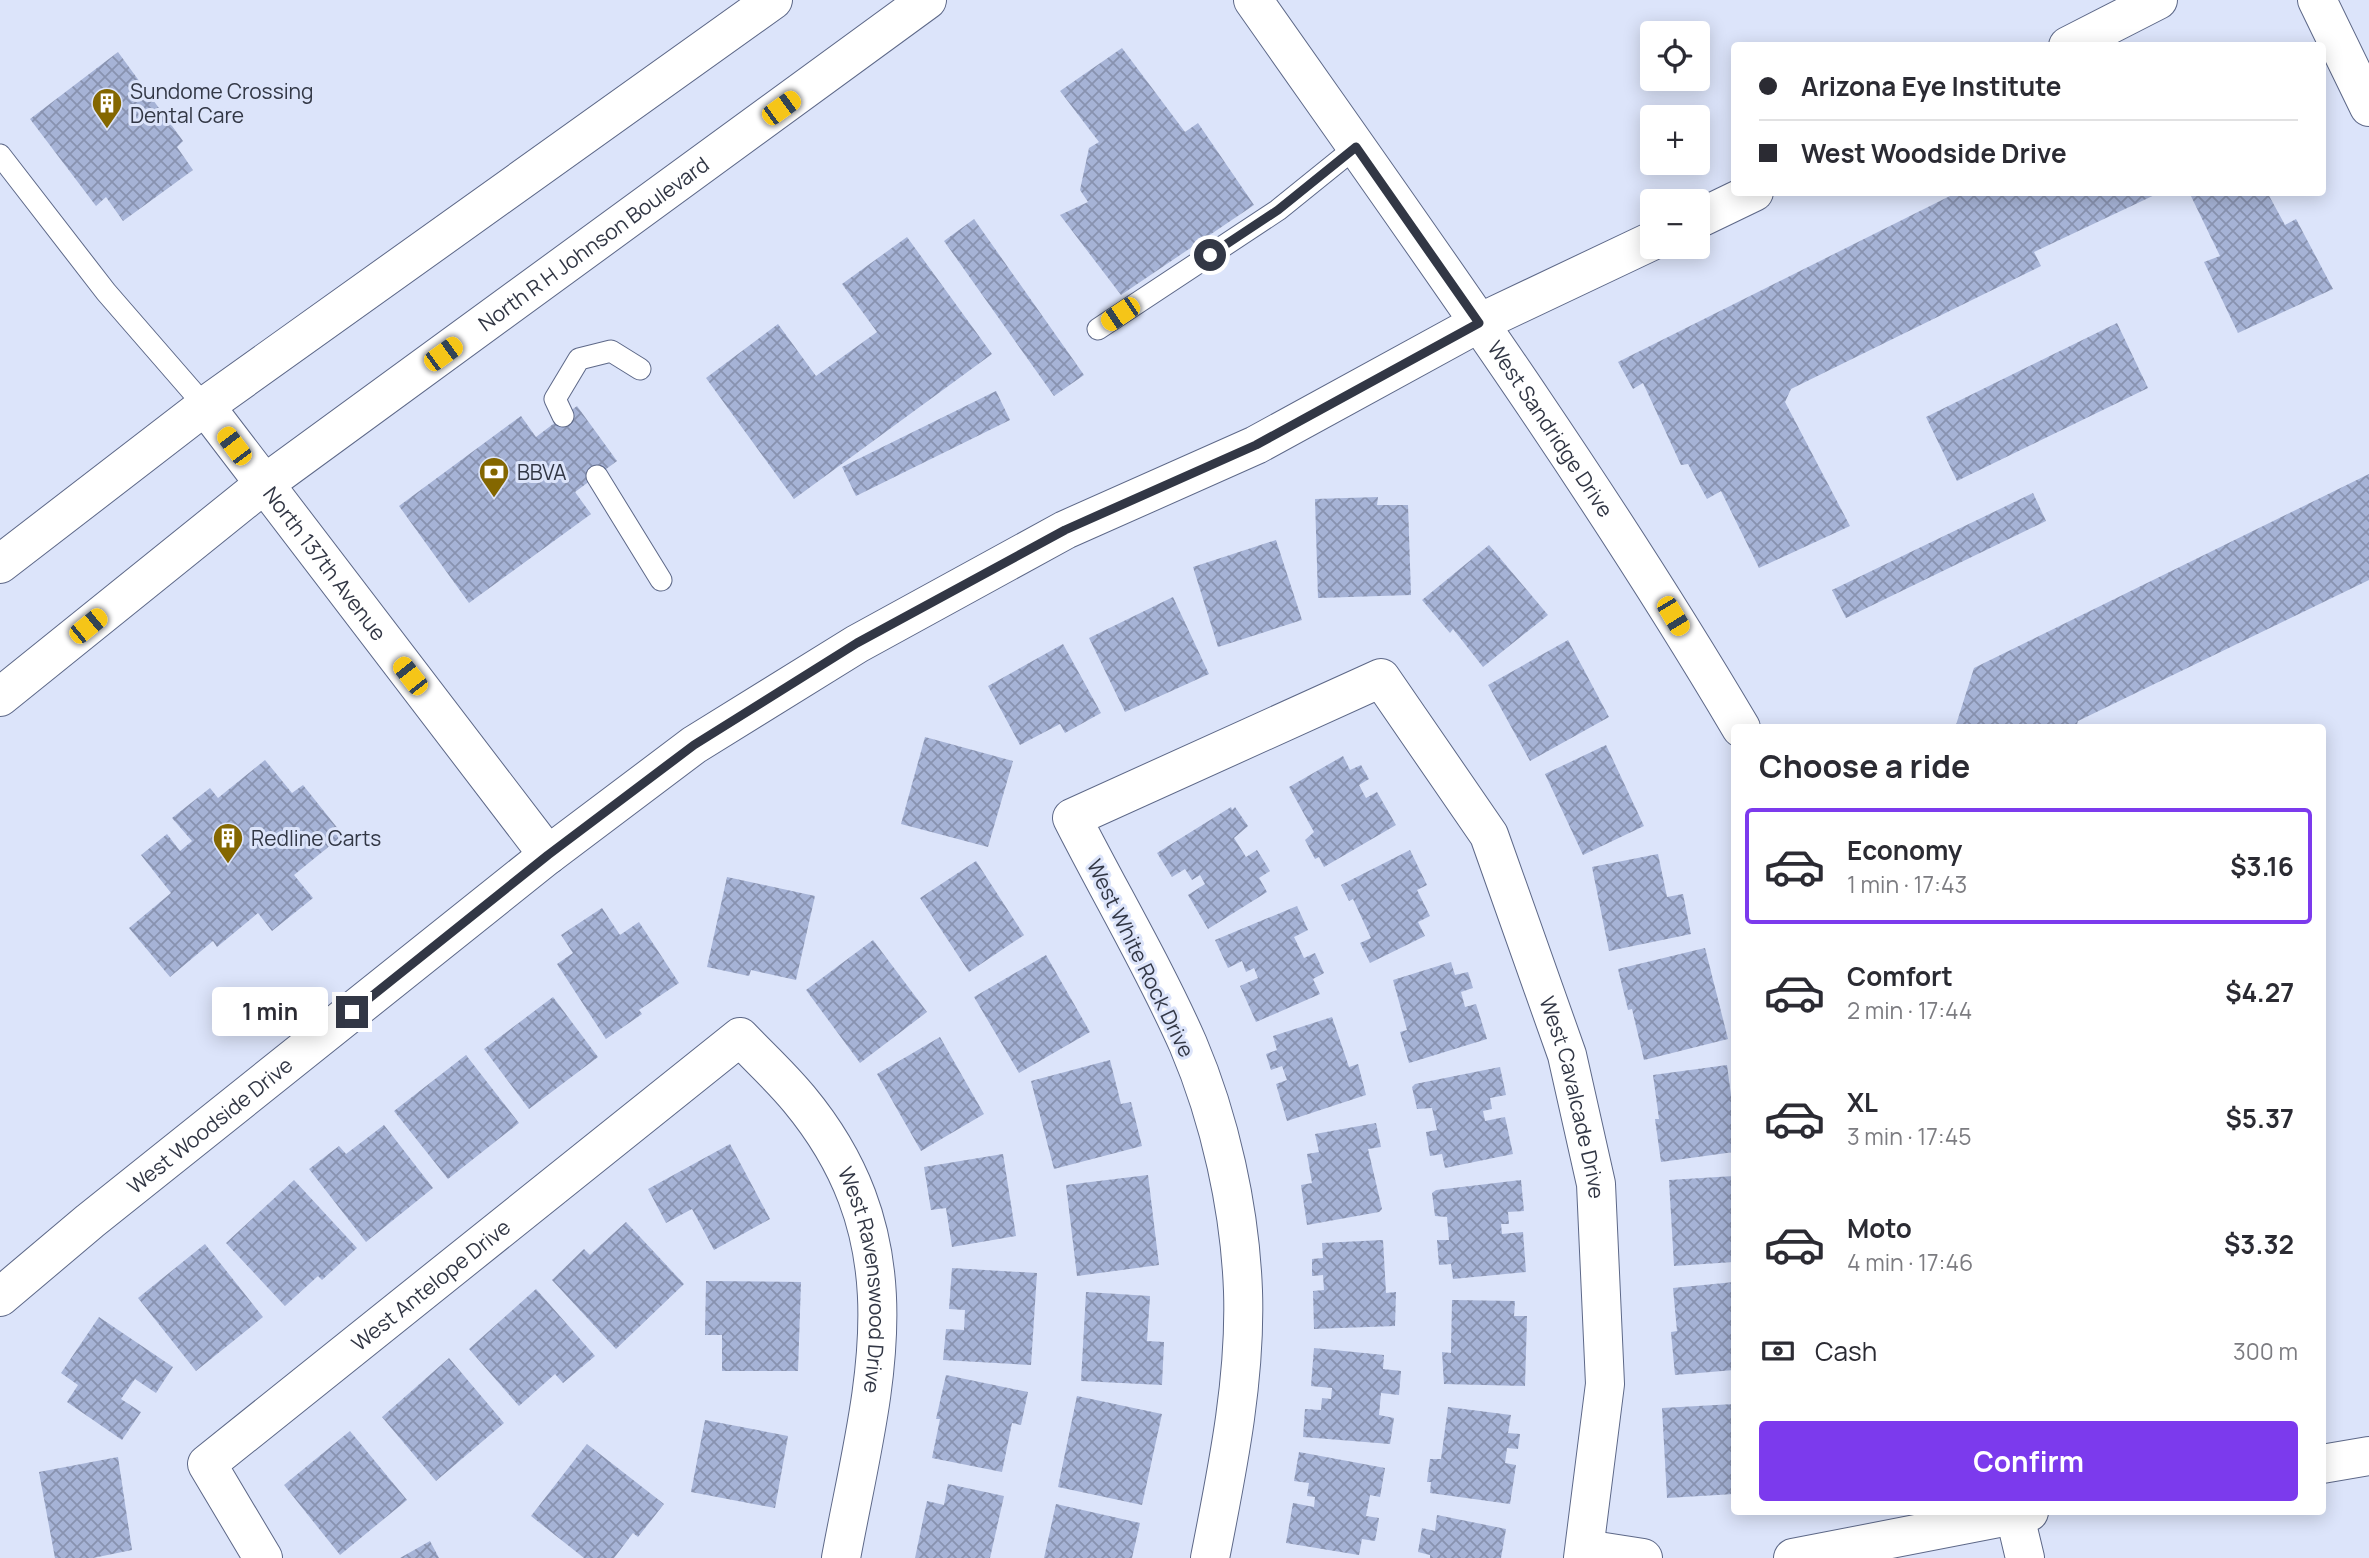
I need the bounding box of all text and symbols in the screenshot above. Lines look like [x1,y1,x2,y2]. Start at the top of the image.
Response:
map controls [1640,21,1710,259]
button: locate [1640,21,1710,91]
text: Arizona Eye Institute [1801,68,2061,104]
place label: Sundome Crossing Dental Care [130,77,313,129]
building icon: Sundome Crossing Dental Care [90,86,124,130]
car [758,87,805,129]
button: + [1640,105,1710,175]
text: West Woodside Drive [1801,135,2067,171]
street label: North R H Johnson Boulevard [473,150,714,337]
button: − [1640,189,1710,259]
route start [1194,239,1226,271]
car [1097,294,1144,334]
car [420,333,467,375]
street label: West Sandridge Drive [1481,335,1620,522]
car [213,423,256,469]
bank icon: BBVA [477,455,511,499]
place label: BBVA [517,458,567,486]
street label: North 137th Avenue [257,481,393,646]
car [1654,593,1693,639]
car [66,605,111,647]
car [389,653,432,699]
text: Choose a ride [1759,744,1970,788]
building icon: Redline Carts [211,821,245,865]
place label: Redline Carts [251,824,381,852]
text: Economy [1847,832,1962,868]
icon: car [1763,835,1826,898]
text: $3.16 [2230,848,2294,884]
street label: West White Rock Drive [1081,854,1201,1062]
text: 1 min · 17:43 [1847,868,1967,900]
text: Comfort [1847,958,1953,994]
icon: car [1763,961,1826,1024]
text: $4.27 [2225,974,2294,1010]
callout: 1 min [212,988,328,1036]
street label: West Cavalcade Drive [1533,992,1611,1199]
text: 2 min · 17:44 [1847,994,1972,1026]
text: 1 min [242,995,298,1027]
route end [336,996,368,1028]
street label: West Woodside Drive [121,1051,298,1200]
text: XL [1847,1084,1878,1120]
icon: car [1763,1087,1826,1150]
text: $5.37 [2226,1100,2294,1136]
text: 3 min · 17:45 [1847,1120,1972,1152]
street label: West Ravenswood Drive [832,1162,891,1395]
text: Moto [1847,1210,1912,1246]
street label: West Antelope Drive [346,1213,516,1357]
icon: car [1763,1213,1826,1276]
text: $3.32 [2224,1226,2294,1262]
text: 4 min · 17:46 [1847,1246,1973,1278]
icon: cash [1759,1332,1797,1370]
text: Cash [1815,1333,1877,1369]
text: 300 m [2233,1335,2298,1367]
button: Confirm [1759,1421,2298,1501]

